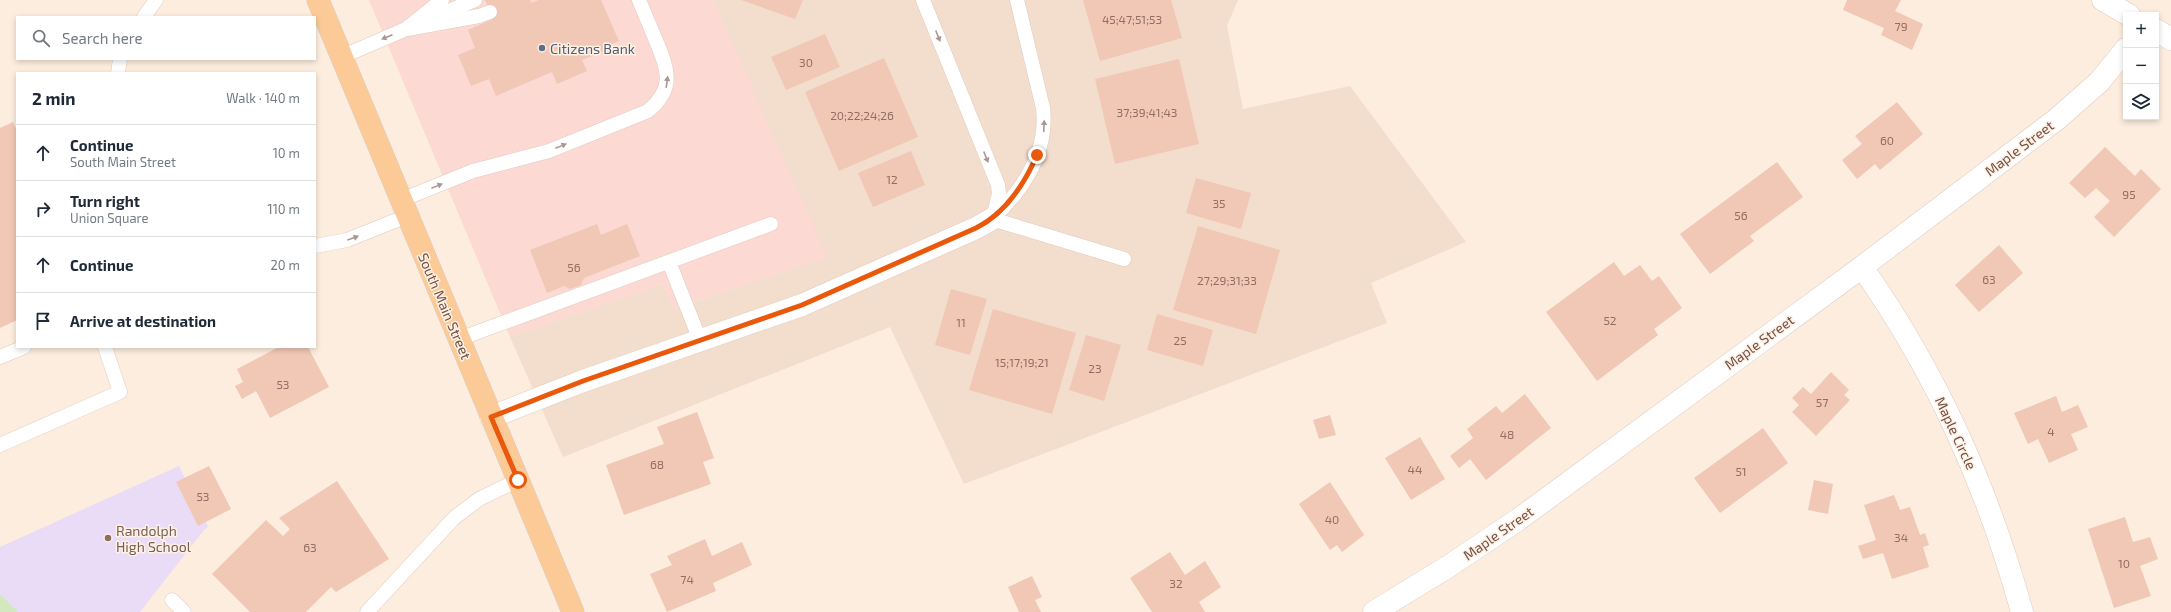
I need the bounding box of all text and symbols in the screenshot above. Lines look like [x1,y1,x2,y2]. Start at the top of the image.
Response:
house number: 45;47;51;53 [1102,12,1162,26]
map controls [2123,12,2159,120]
button: + [2123,12,2159,48]
search box [16,16,316,60]
house number: 79 [1894,19,1908,33]
icon: search [30,27,52,49]
text: Search here [62,29,143,47]
one-way arrow [935,31,941,43]
one-way arrow [380,35,392,41]
place label: Citizens Bank [550,40,635,57]
marker: Citizens Bank [537,43,547,53]
button: − [2123,48,2159,84]
house number: 30 [799,55,813,69]
one-way arrow [664,76,670,88]
button: layers [2123,84,2159,120]
text: 2 min [32,88,75,108]
text: Walk · 140 m [226,90,300,106]
house number: 37;39;41;43 [1116,105,1178,119]
house number: 20;22;24;26 [830,108,894,122]
street label: Maple Street [1981,117,2057,179]
one-way arrow [1041,119,1047,132]
house number: 60 [1880,133,1894,147]
text: Continue [70,136,133,154]
icon: ahead [32,142,54,164]
one-way arrow [555,143,566,149]
text: 10 m [273,145,300,161]
route end [1028,146,1046,164]
one-way arrow [984,151,990,163]
text: South Main Street [70,154,176,170]
house number: 12 [886,172,898,186]
one-way arrow [432,182,444,188]
house number: 95 [2122,187,2136,201]
text: Turn right [70,192,140,210]
house number: 35 [1212,196,1226,210]
icon: right [32,198,54,220]
text: 110 m [268,201,300,217]
house number: 56 [1734,208,1748,222]
text: Union Square [70,210,149,226]
one-way arrow [347,234,359,240]
street label: South Main Street [415,250,475,362]
icon: ahead [32,254,54,276]
text: Continue [70,256,133,274]
text: 20 m [271,257,300,273]
house number: 56 [567,260,581,274]
house number: 63 [1982,272,1996,286]
house number: 27;29;31;33 [1197,273,1257,287]
icon: arrive [32,310,54,332]
street label: Maple Street [1721,311,1797,373]
text: Arrive at destination [70,312,216,330]
house number: 52 [1603,313,1617,327]
house number: 11 [956,315,966,329]
house number: 25 [1173,333,1187,347]
house number: 15;17;19;21 [995,355,1049,369]
house number: 23 [1088,361,1102,375]
house number: 53 [276,377,290,391]
street label: Maple Circle [1932,394,1980,472]
house number: 57 [1816,395,1828,409]
house number: 4 [2047,424,2055,438]
house number: 48 [1500,427,1514,441]
house number: 68 [650,457,664,471]
house number: 44 [1408,462,1422,476]
house number: 51 [1735,464,1747,478]
route start [509,471,527,489]
house number: 53 [196,489,210,503]
street label: Maple Street [1460,503,1536,563]
house number: 40 [1325,512,1339,526]
place label: Randolph High School [116,522,192,555]
house number: 34 [1894,530,1908,544]
marker: Randolph High School [103,533,113,543]
house number: 63 [303,540,317,554]
house number: 10 [2118,556,2130,570]
house number: 74 [680,572,694,586]
house number: 32 [1169,576,1183,590]

